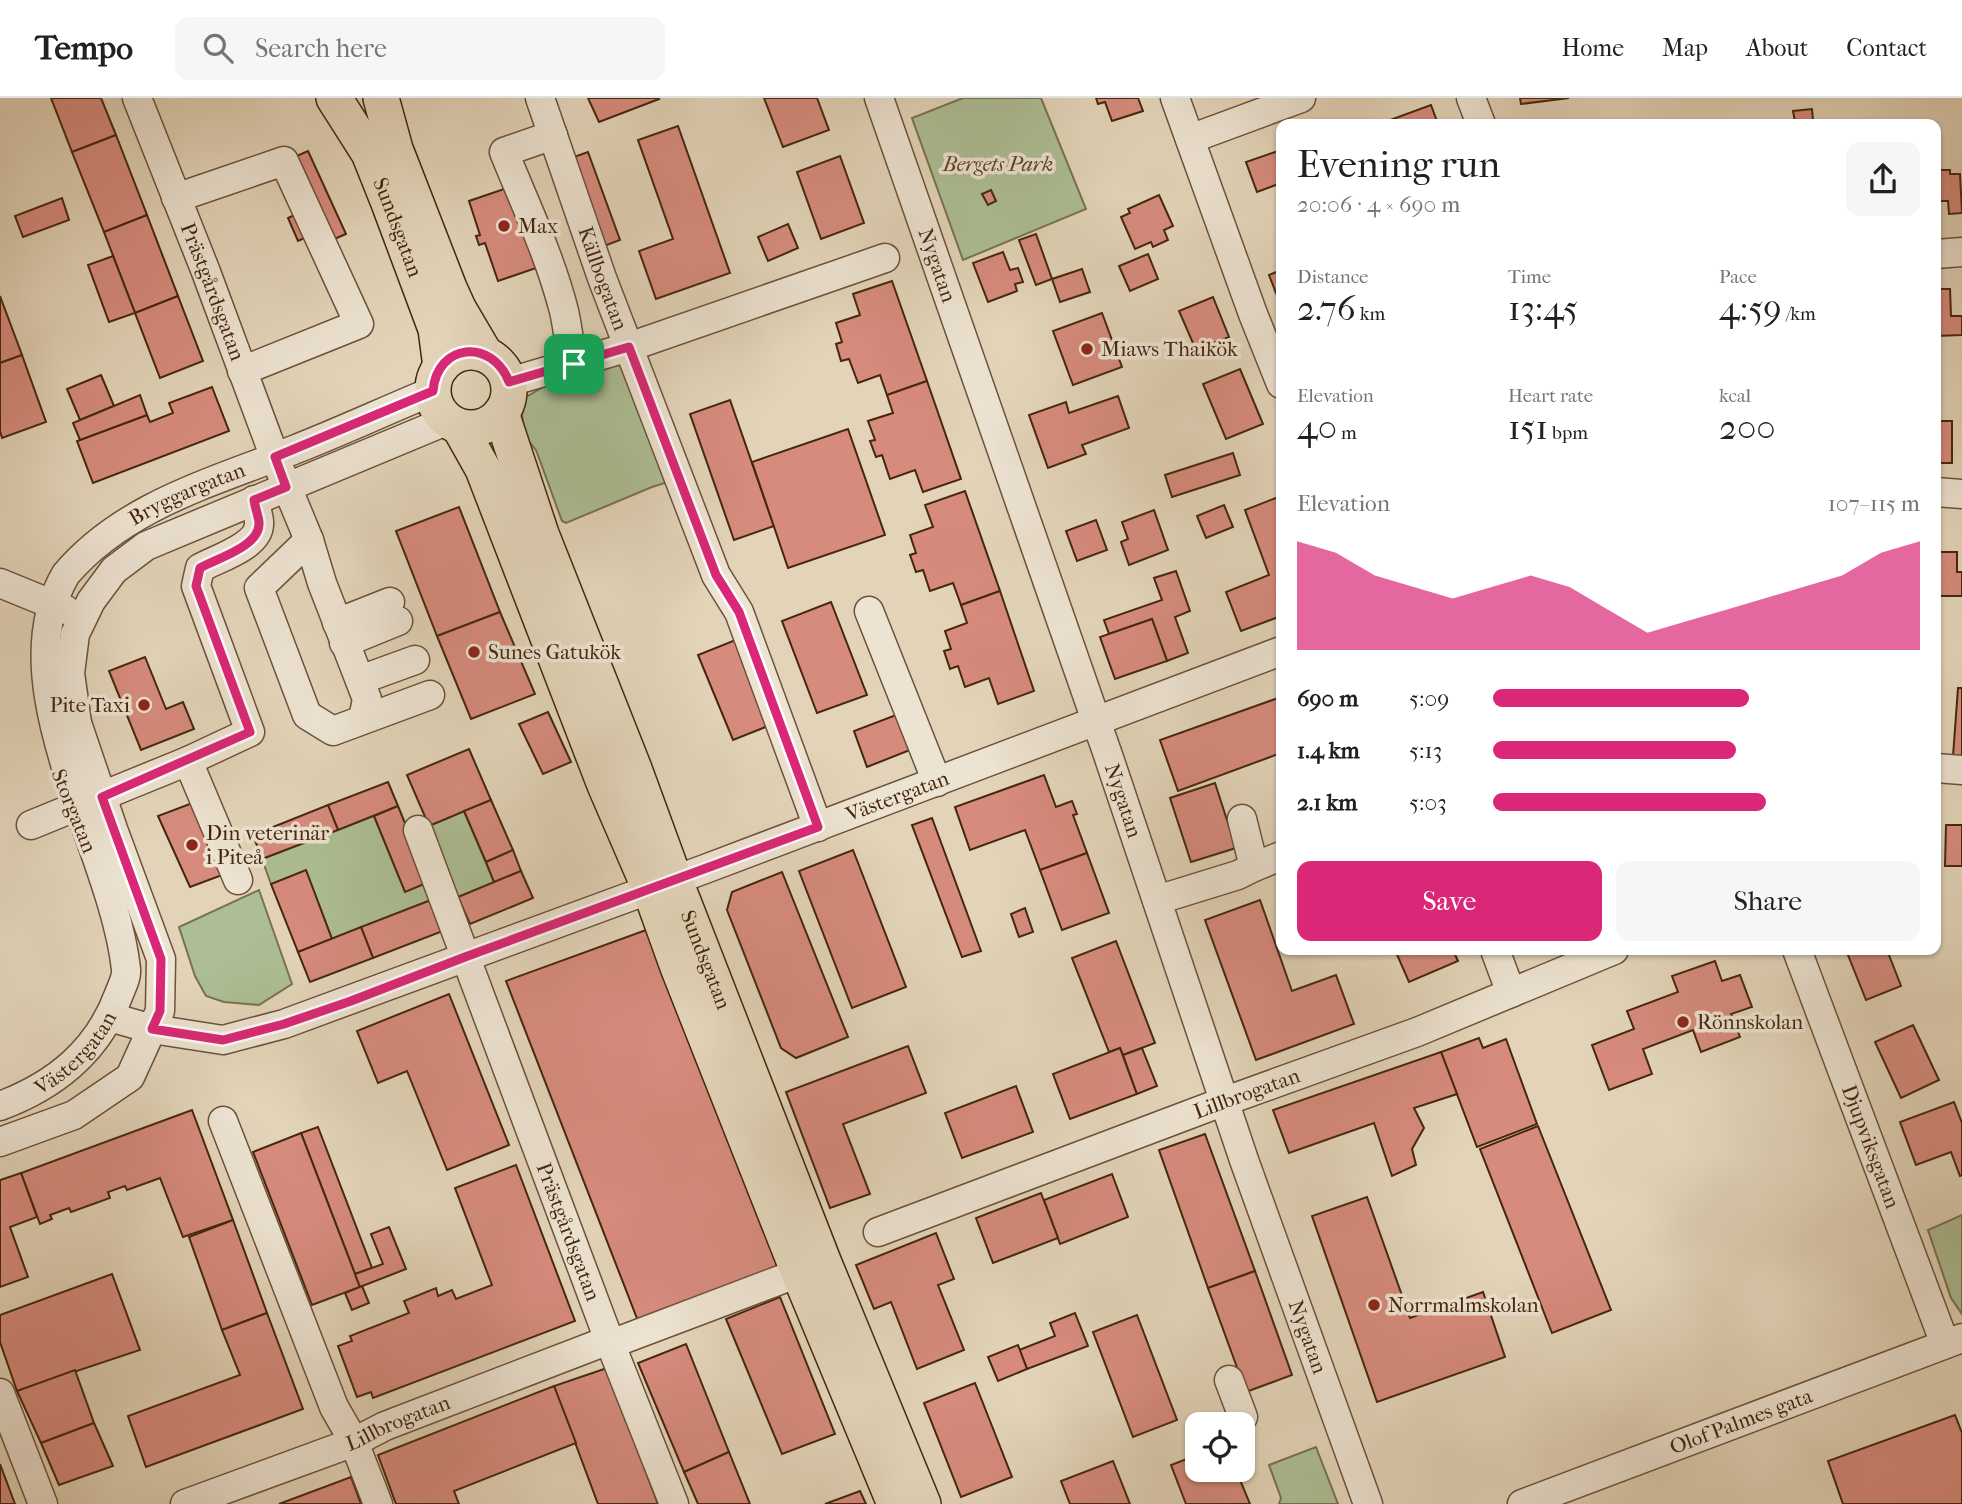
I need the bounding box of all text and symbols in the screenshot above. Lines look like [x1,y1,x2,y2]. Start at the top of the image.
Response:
search box [175,17,665,80]
text: Tempo [35,29,133,68]
icon: search [199,29,237,67]
text: Search here [255,33,387,64]
text: Home [1562,34,1624,62]
text: Map [1662,34,1708,62]
text: About [1746,34,1808,62]
text: Contact [1846,34,1927,62]
text: Evening run [1297,142,1500,187]
button: share [1846,142,1920,216]
park label: Bergets Park [942,152,1053,176]
street label: Sundsgatan [368,174,428,280]
text: 20:06 · 4 × 690 m [1297,191,1460,218]
place label: Max [518,214,558,238]
marker: Max [496,218,512,234]
street label: Prästgårdsgatan [176,219,250,364]
street label: Källbogatan [573,223,633,334]
street label: Nygatan [913,225,961,305]
text: Distance [1297,266,1368,288]
text: Time [1508,266,1551,288]
text: Pace [1719,266,1757,288]
text: 2.76 [1297,288,1356,329]
text: 13:45 [1508,288,1578,329]
text: 4:59 [1719,288,1782,329]
text: km [1356,303,1385,325]
text: /km [1782,303,1816,325]
pin [544,334,604,394]
place label: Miaws Thaikök [1101,337,1238,361]
marker: Miaws Thaikök [1079,341,1095,357]
icon: arrive [555,345,593,383]
text: Elevation [1297,385,1374,407]
text: Heart rate [1508,385,1593,407]
text: kcal [1719,385,1751,407]
text: 40 [1297,407,1337,448]
text: 151 [1508,407,1548,448]
text: 200 [1719,407,1776,448]
text: m [1337,422,1357,444]
text: bpm [1548,422,1588,444]
street label: Bryggargatan [125,458,249,530]
text: Elevation [1297,490,1390,517]
text: 107–115 m [1828,490,1920,517]
place label: Sunes Gatukök [488,640,621,664]
marker: Sunes Gatukök [466,644,482,660]
text: 690 m [1297,685,1358,712]
text: 5:09 [1409,685,1449,712]
place label: Pite Taxi [50,693,130,717]
marker: Pite Taxi [136,697,152,713]
text: 1.4 km [1297,737,1360,764]
text: 5:13 [1409,737,1442,764]
street label: Nygatan [1100,761,1147,841]
street label: Storgatan [46,766,102,856]
street label: Västergatan [842,766,952,827]
text: 2.1 km [1297,789,1357,816]
text: 5:03 [1409,789,1447,816]
place label: Din veterinär i Piteå [206,821,329,869]
marker: Din veterinär i Piteå [184,837,200,853]
button: Save [1297,861,1602,941]
button: Share [1616,861,1920,941]
street label: Sundsgatan [676,907,736,1013]
street label: Västergatan [29,1008,121,1100]
place label: Rönnskolan [1697,1010,1803,1034]
marker: Rönnskolan [1675,1014,1691,1030]
street label: Lillbrogatan [1190,1063,1303,1124]
street label: Djupviksgatan [1837,1082,1905,1212]
street label: Prästgårdsgatan [532,1159,605,1304]
place label: Norrmalmskolan [1388,1293,1539,1317]
street label: Nygatan [1283,1297,1332,1377]
marker: Norrmalmskolan [1366,1297,1382,1313]
street label: Olof Palmes gata [1666,1384,1816,1459]
street label: Lillbrogatan [343,1390,453,1456]
map controls [1185,1412,1255,1482]
button: locate [1185,1412,1255,1482]

